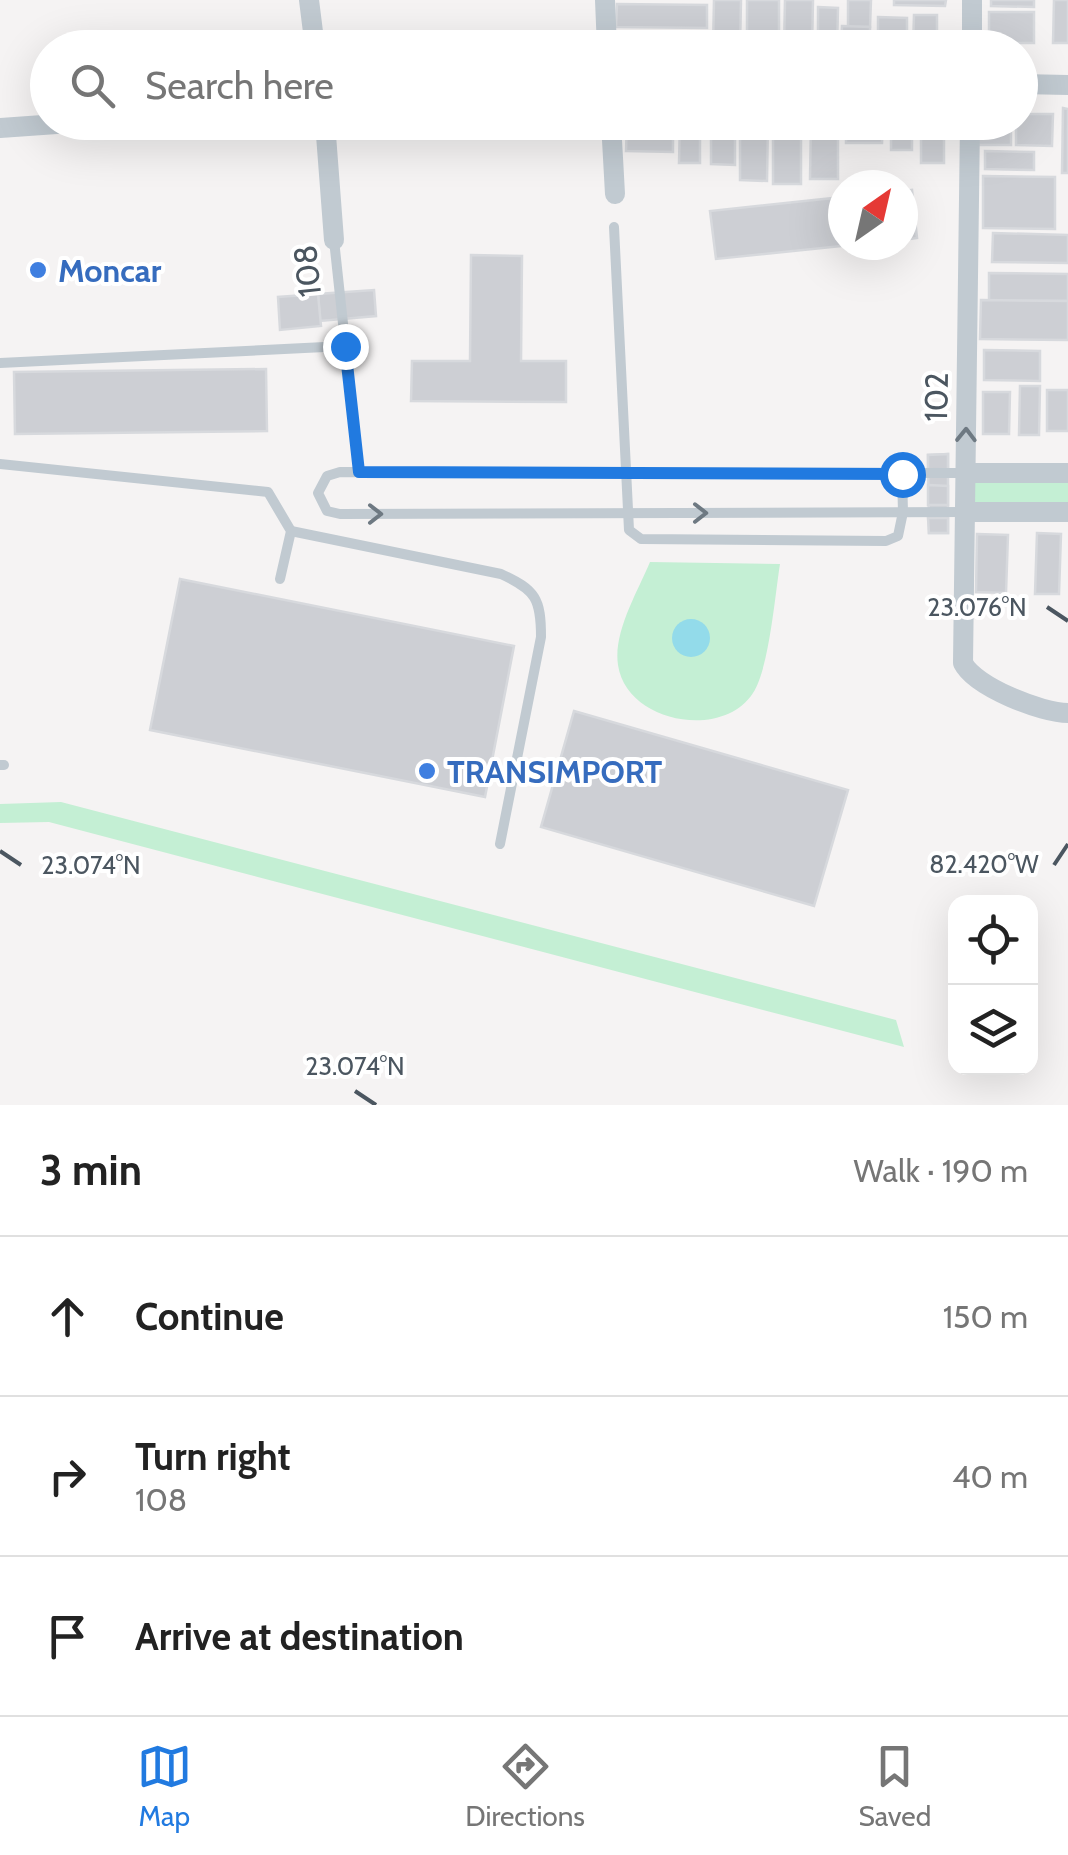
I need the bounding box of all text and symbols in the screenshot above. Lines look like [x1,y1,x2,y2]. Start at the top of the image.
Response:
search box [30,30,1038,140]
icon: search [65,58,120,113]
text: Search here [145,62,334,109]
north arrow [828,170,918,260]
street label: 108 [285,243,329,299]
place label: Moncar [58,251,162,290]
marker: Moncar [27,259,49,281]
route end [323,324,369,370]
street label: 102 [916,372,956,422]
one-way arrow [955,427,977,442]
route start [880,452,926,498]
one-way arrow [692,502,708,524]
one-way arrow [368,503,383,525]
text: 23.076°N [927,592,1027,622]
place label: TRANSIMPORT [447,752,663,791]
marker: TRANSIMPORT [416,760,438,782]
text: 82.420°W [929,849,1039,879]
text: 23.074°N [41,850,141,880]
map controls [948,895,1038,1075]
button: locate [948,895,1038,985]
button: layers [948,985,1038,1075]
text: 23.074°N [305,1051,405,1081]
text: 3 min [40,1144,142,1196]
text: Walk · 190 m [854,1151,1028,1190]
icon: ahead [40,1289,95,1344]
text: Continue [135,1293,284,1340]
text: 150 m [943,1297,1028,1336]
text: Turn right [135,1433,291,1480]
icon: right [40,1449,95,1504]
text: 40 m [952,1457,1028,1496]
text: 108 [135,1480,187,1519]
icon: arrive [40,1609,95,1664]
text: Arrive at destination [135,1613,464,1660]
tab: Map [137,1739,192,1833]
tab: Directions [465,1739,585,1833]
tab: Saved [859,1739,931,1833]

